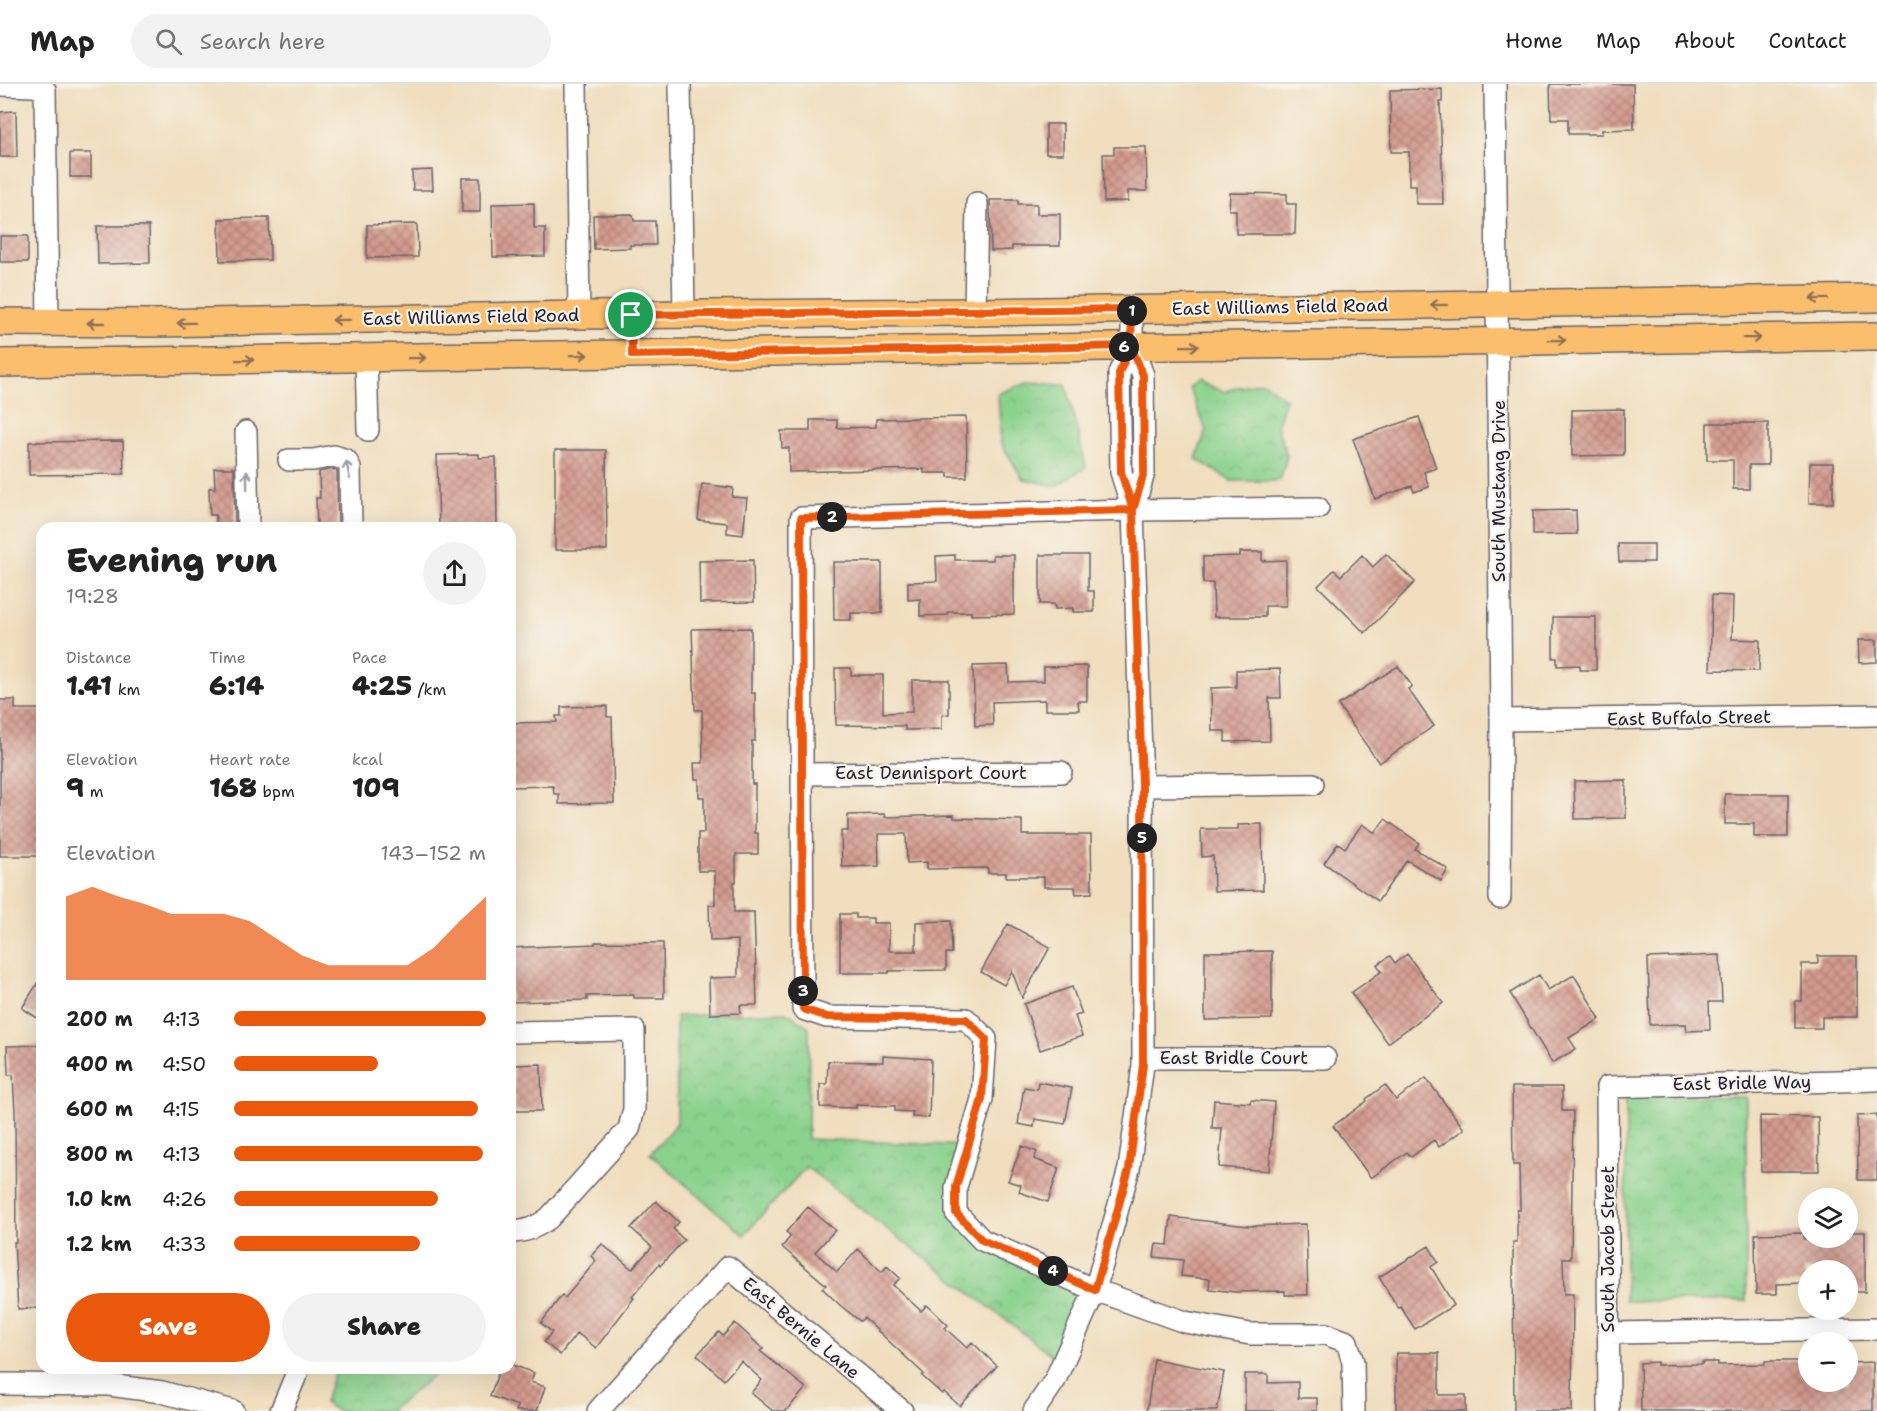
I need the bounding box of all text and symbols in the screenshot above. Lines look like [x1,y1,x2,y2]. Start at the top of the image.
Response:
search box [131,14,551,68]
text: Map [30,22,95,60]
icon: search [152,25,185,58]
text: Search here [200,27,325,56]
text: Home [1505,27,1563,55]
text: Map [1596,27,1641,55]
text: About [1674,27,1735,55]
text: Contact [1768,27,1847,55]
pin [605,289,656,340]
street label: East Williams Field Road [1172,293,1388,321]
one-way arrow [1809,293,1829,305]
pin: 1 [1117,296,1147,326]
icon: arrive [614,298,647,331]
one-way arrow [1429,299,1449,310]
text: 1 [1128,300,1136,321]
street label: East Williams Field Road [363,303,579,331]
one-way arrow [332,314,352,326]
one-way arrow [86,317,106,329]
one-way arrow [177,317,197,329]
pin: 6 [1109,332,1139,362]
one-way arrow [1741,332,1761,343]
one-way arrow [1546,334,1566,346]
text: 6 [1118,336,1130,357]
one-way arrow [1180,340,1200,352]
one-way arrow [569,350,589,361]
one-way arrow [406,352,426,364]
one-way arrow [234,354,254,366]
street label: South Mustang Drive [1487,400,1511,582]
one-way arrow [342,461,353,480]
one-way arrow [241,470,253,490]
pin: 2 [817,502,847,532]
text: 2 [826,506,838,527]
text: Evening run [66,538,277,583]
button: share [423,542,486,605]
text: 19:28 [66,583,119,609]
text: Distance [66,647,132,668]
text: Time [209,647,246,668]
text: Pace [352,647,387,668]
text: 1.41 [66,668,112,703]
text: 6:14 [209,668,264,703]
text: 4:25 [352,668,412,703]
text: km [112,679,140,700]
text: /km [412,679,446,700]
street label: East Buffalo Street [1607,705,1771,731]
text: Elevation [66,749,138,770]
text: Heart rate [209,749,291,770]
text: kcal [352,749,383,770]
street label: East Dennisport Court [835,761,1027,785]
text: 9 [66,770,84,805]
text: 168 [209,770,257,805]
text: 109 [352,770,400,805]
text: m [84,781,103,802]
text: bpm [257,781,295,802]
pin: 5 [1127,823,1157,853]
text: 5 [1137,827,1147,848]
text: Elevation [66,840,156,866]
text: 143–152 m [381,840,486,866]
pin: 3 [788,976,818,1006]
text: 3 [797,980,809,1001]
text: 200 m [66,1006,133,1032]
text: 4:13 [162,1006,201,1032]
street label: East Bridle Court [1160,1046,1308,1070]
text: 400 m [66,1051,133,1077]
text: 4:50 [162,1051,206,1077]
street label: East Bridle Way [1672,1070,1812,1096]
text: 600 m [66,1096,133,1122]
text: 4:15 [162,1096,200,1122]
text: 800 m [66,1141,133,1167]
text: 4:13 [162,1141,201,1167]
street label: South Jacob Street [1596,1165,1620,1332]
text: 1.0 km [66,1186,131,1212]
text: 4:26 [162,1186,207,1212]
map controls [1798,1188,1858,1392]
button: layers [1798,1188,1858,1248]
text: 1.2 km [66,1231,132,1257]
text: 4:33 [162,1231,206,1257]
pin: 4 [1038,1256,1068,1286]
text: 4 [1047,1260,1059,1281]
button: + [1798,1260,1858,1320]
street label: East Bernie Lane [737,1272,865,1384]
button: Save [66,1293,270,1362]
button: Share [282,1293,486,1362]
button: − [1798,1332,1858,1392]

